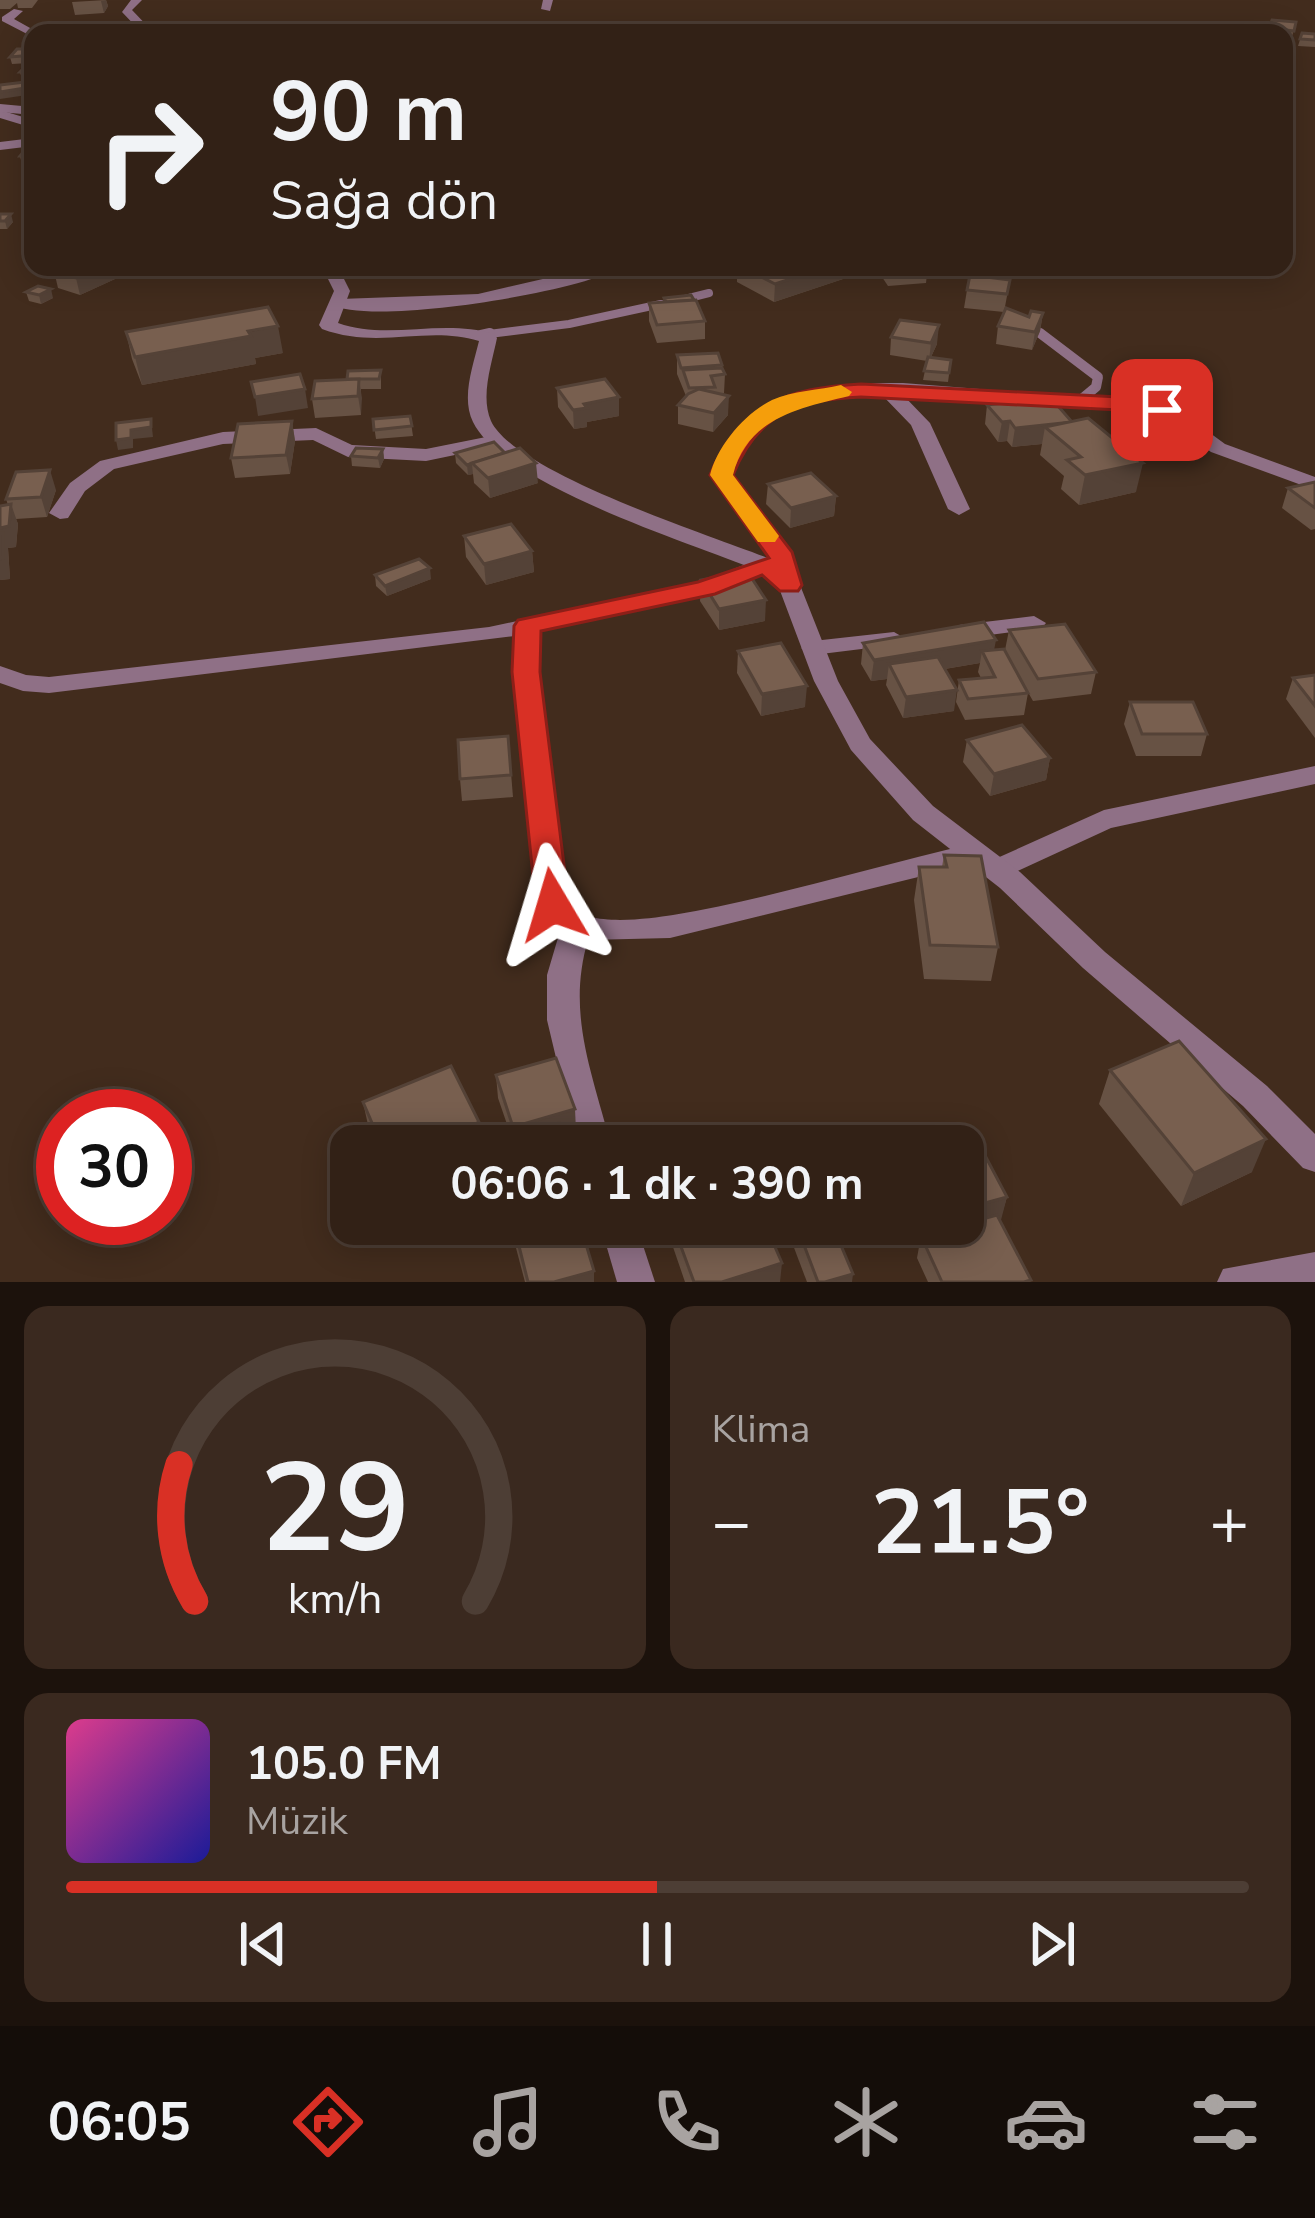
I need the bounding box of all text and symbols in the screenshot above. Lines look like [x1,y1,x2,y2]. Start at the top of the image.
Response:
text: 90 m [270,55,467,170]
icon: right [72,72,228,228]
text: Sağa dön [270,164,498,238]
pin [1111,359,1213,461]
icon: arrive [1129,377,1195,443]
position arrow [490,842,616,968]
speed limit sign: 30 [36,1089,192,1245]
text: 06:06 · 1 dk · 390 m [451,1154,863,1215]
text: Klima [712,1403,811,1456]
text: 29 [260,1424,410,1594]
text: 21.5° [871,1462,1089,1585]
text: − [712,1478,751,1568]
text: + [1209,1478,1249,1568]
text: km/h [287,1569,382,1627]
text: 105.0 FM [246,1734,442,1795]
text: Müzik [246,1795,348,1848]
icon: previous [230,1911,296,1977]
icon: pause [624,1911,690,1977]
icon: next [1019,1911,1085,1977]
icon: directions [286,2080,370,2164]
icon: music [466,2080,550,2164]
icon: phone [645,2080,729,2164]
icon: climate [824,2080,908,2164]
icon: car [1004,2080,1088,2164]
icon: filters [1183,2080,1267,2164]
text: 06:05 [48,2085,191,2159]

